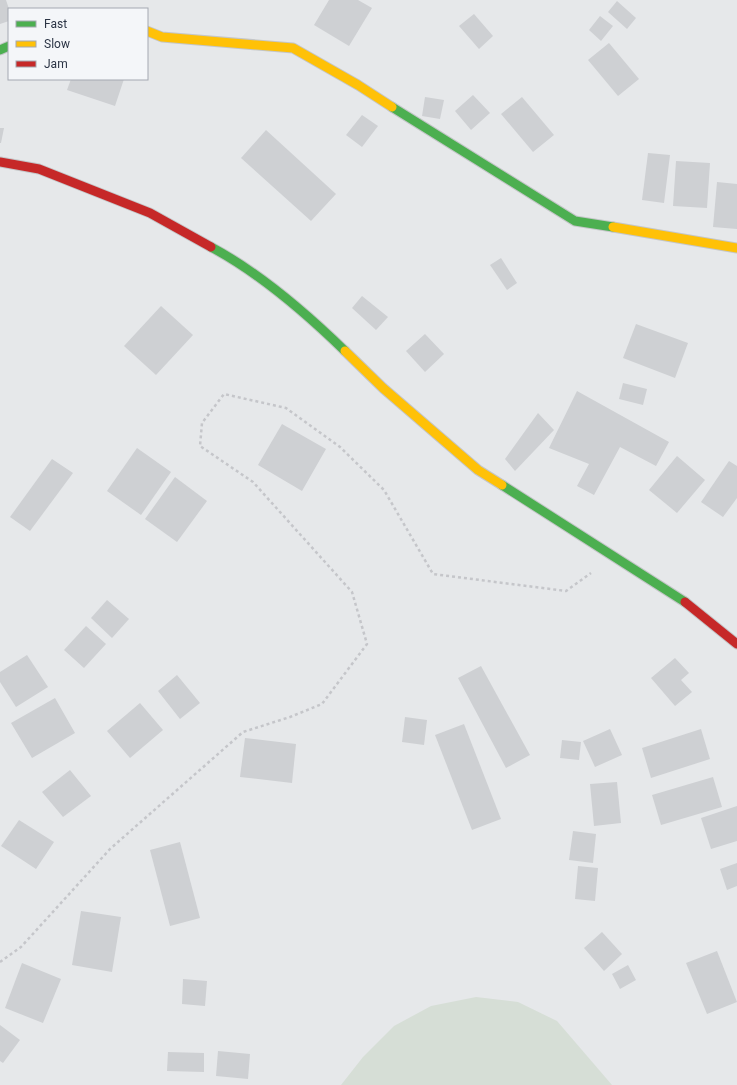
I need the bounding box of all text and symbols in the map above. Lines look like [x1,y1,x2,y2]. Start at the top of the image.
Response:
legend [8,8,148,80]
text: Fast [44,17,67,31]
text: Slow [44,37,70,51]
text: Jam [44,57,68,71]

